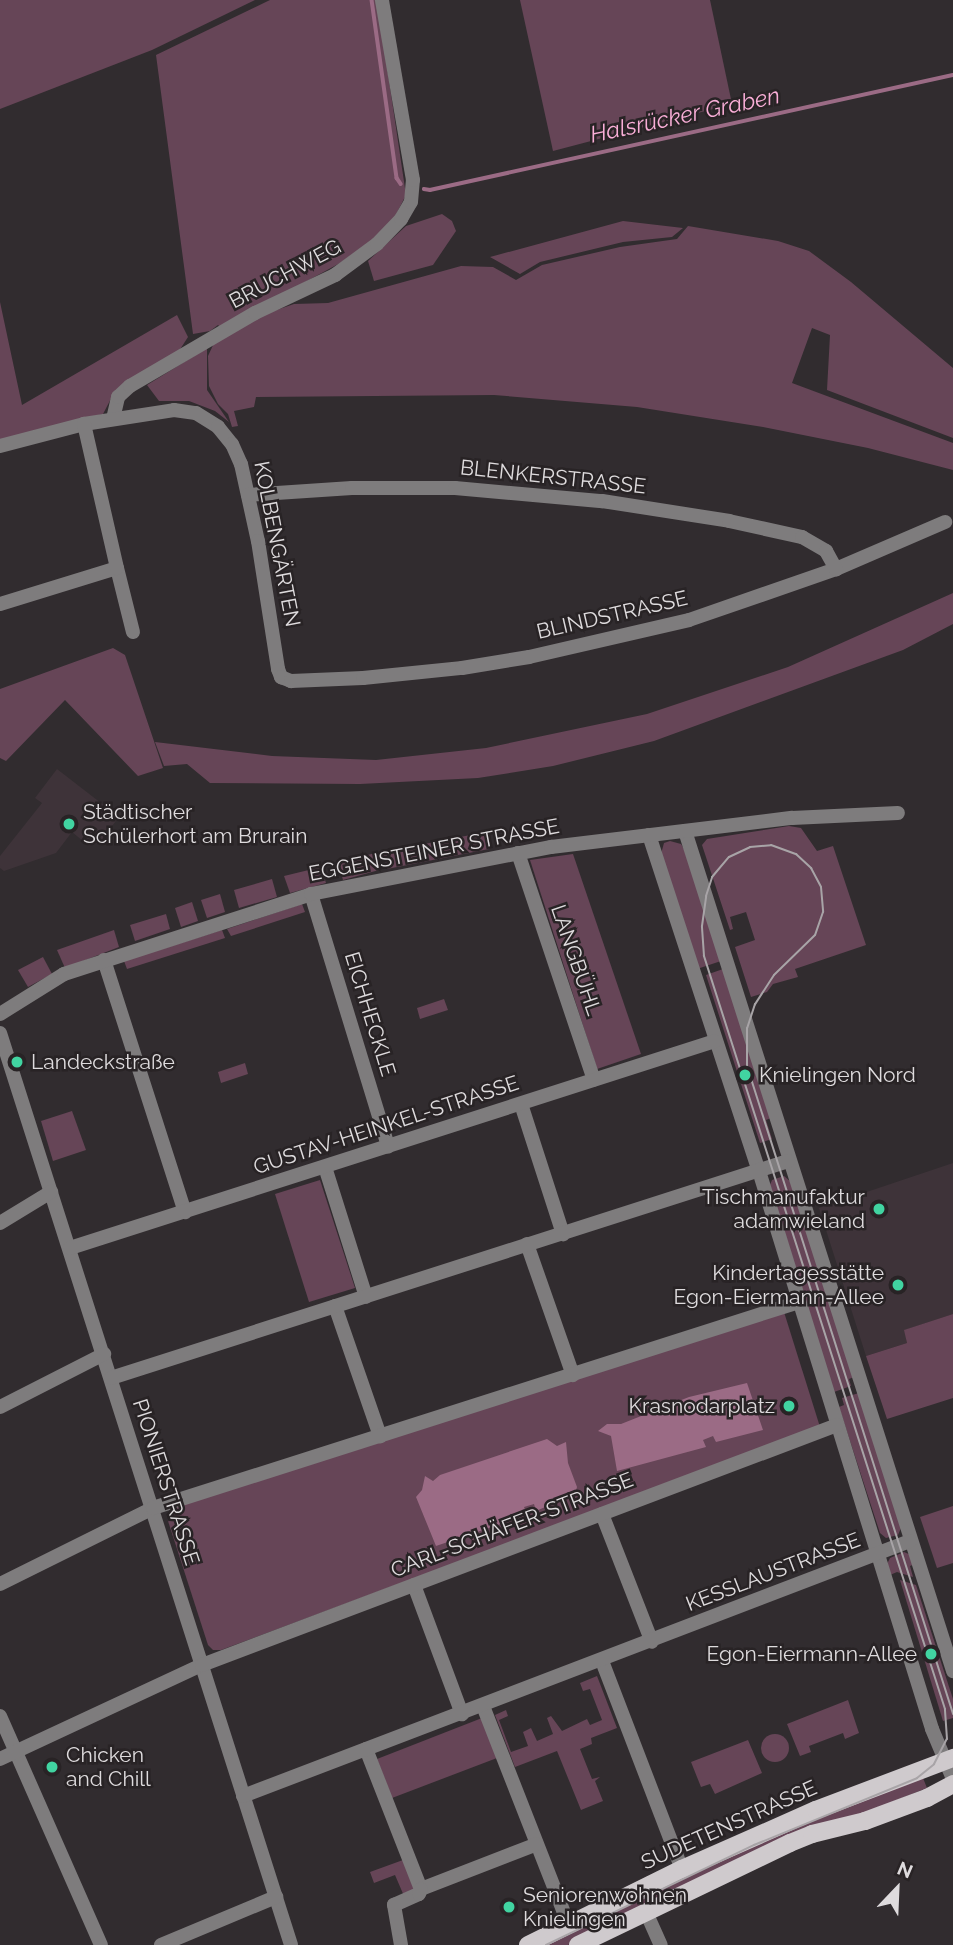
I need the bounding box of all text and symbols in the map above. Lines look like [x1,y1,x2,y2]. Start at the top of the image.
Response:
water label: Halsrücker Graben [587,81,783,149]
street label: BRUCHWEG [225,234,345,314]
street label: BLENKERSTRASSE [459,455,647,499]
street label: KOLBENGÄRTEN [249,459,305,629]
street label: BLINDSTRASSE [534,585,690,645]
place label: Städtischer Schülerhort am Brurain [83,799,307,849]
street label: EGGENSTEINER STRASSE [307,813,561,887]
marker: Städtischer Schülerhort am Brurain [61,816,77,832]
street label: LANGBÜHL [545,901,607,1019]
street label: EICHHECKLE [339,949,401,1079]
place label: Landeckstraße [31,1049,175,1075]
marker: Landeckstraße [9,1054,25,1070]
place label: Knielingen Nord [759,1062,916,1088]
marker: Knielingen Nord [737,1067,753,1083]
street label: GUSTAV-HEINKEL-STRASSE [250,1070,522,1180]
place label: Tischmanufaktur adamwieland [702,1184,865,1234]
marker: Tischmanufaktur adamwieland [871,1201,887,1217]
place label: Kindertagesstätte Egon-Eiermann-Allee [674,1260,884,1310]
marker: Kindertagesstätte Egon-Eiermann-Allee [890,1277,906,1293]
place label: Krasnodarplatz [629,1393,775,1419]
street label: PIONIERSTRASSE [127,1396,205,1568]
marker: Krasnodarplatz [781,1398,797,1414]
street label: CARL-SCHÄFER-STRASSE [387,1467,637,1583]
street label: KESSLAUSTRASSE [682,1527,864,1617]
place label: Egon-Eiermann-Allee [707,1641,917,1667]
marker: Egon-Eiermann-Allee [923,1646,939,1662]
place label: Chicken and Chill [66,1742,151,1792]
marker: Chicken and Chill [44,1759,60,1775]
street label: SUDETENSTRASSE [637,1775,821,1875]
north arrow [862,1854,932,1924]
text: N [894,1857,916,1883]
place label: Seniorenwohnen Knielingen [523,1882,687,1932]
marker: Seniorenwohnen Knielingen [501,1899,517,1915]

